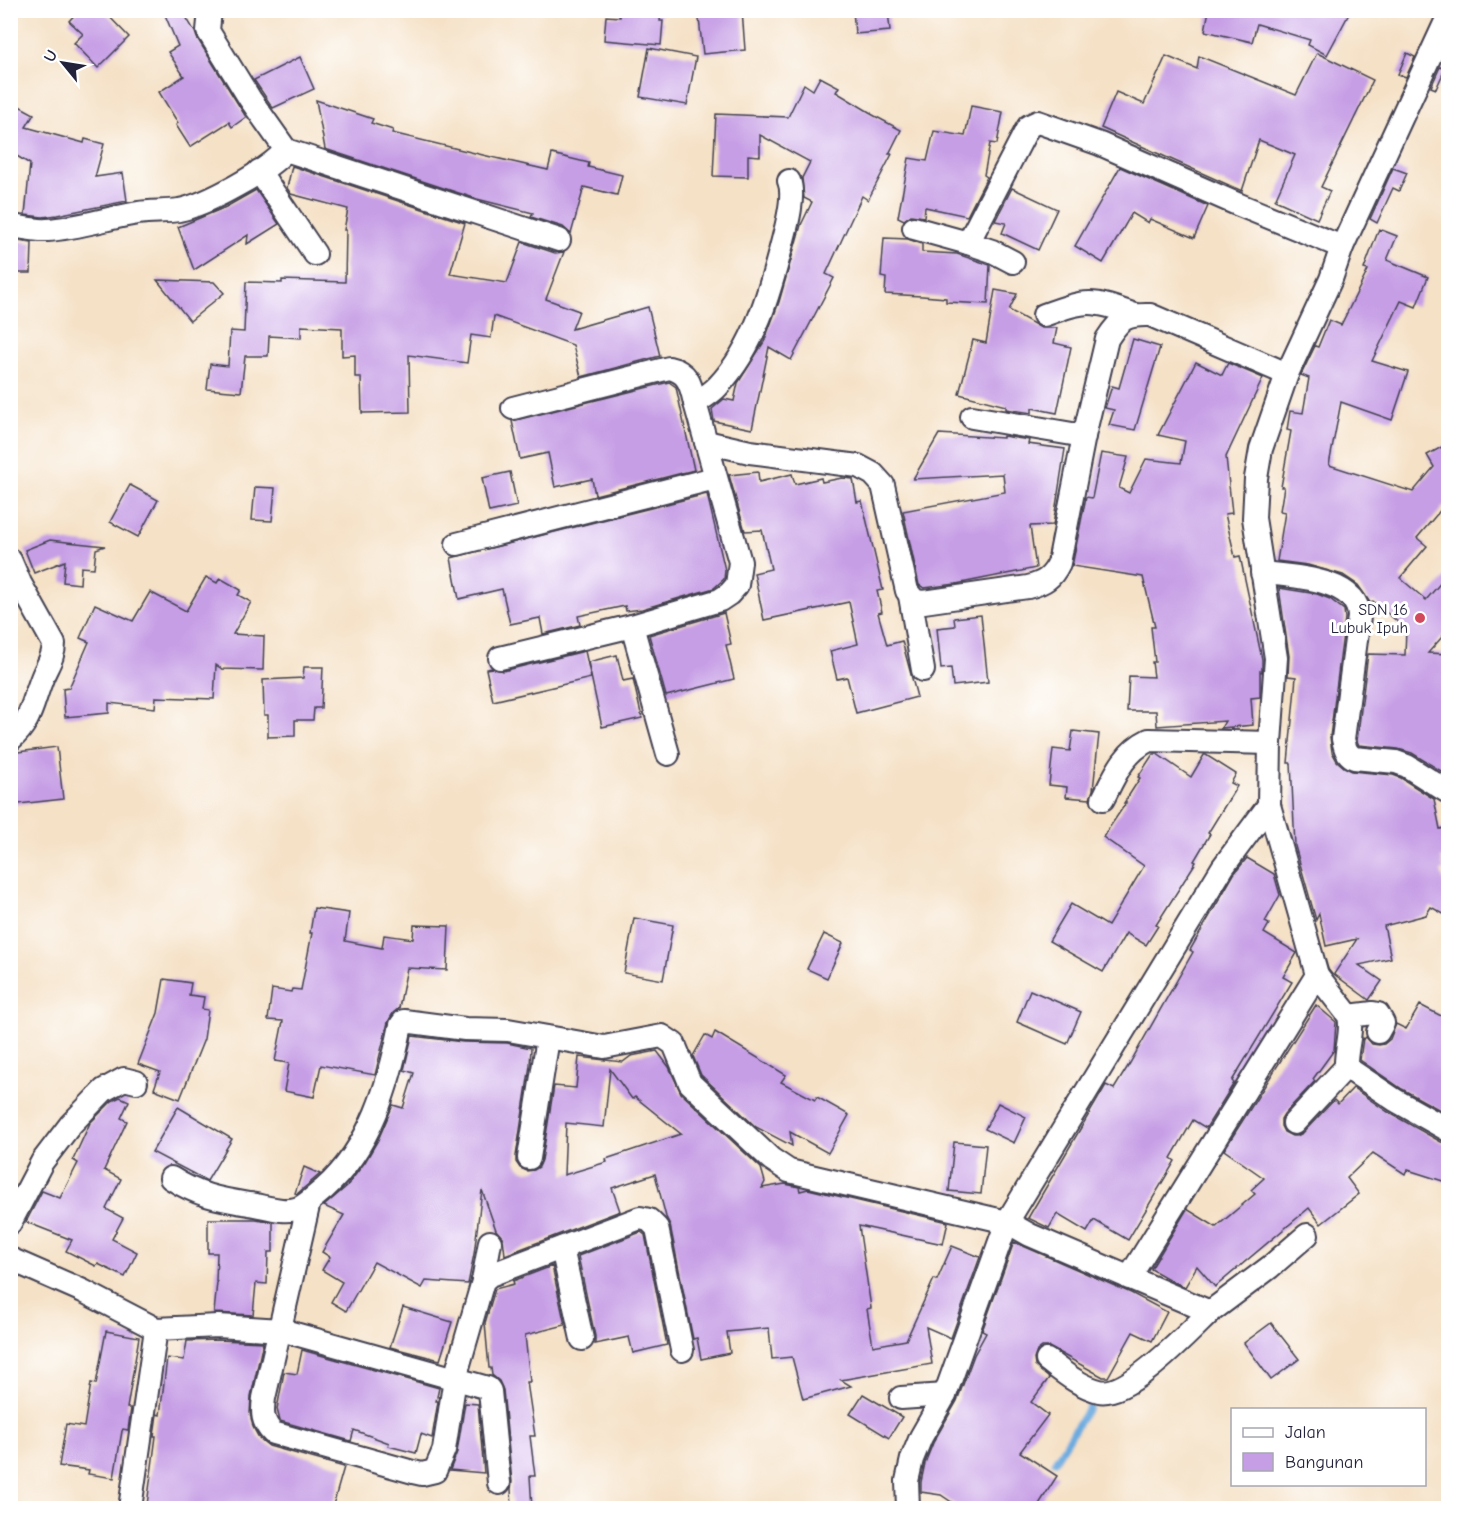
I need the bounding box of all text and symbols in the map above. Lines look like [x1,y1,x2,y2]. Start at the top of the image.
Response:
north arrow [33,33,93,93]
text: U [40,47,61,65]
place label: SDN 16 Lubuk Ipuh [1331,601,1408,637]
marker: SDN 16 Lubuk Ipuh [1413,611,1427,625]
legend [1231,1408,1426,1486]
text: Jalan [1285,1422,1326,1443]
text: Bangunan [1285,1452,1363,1473]

